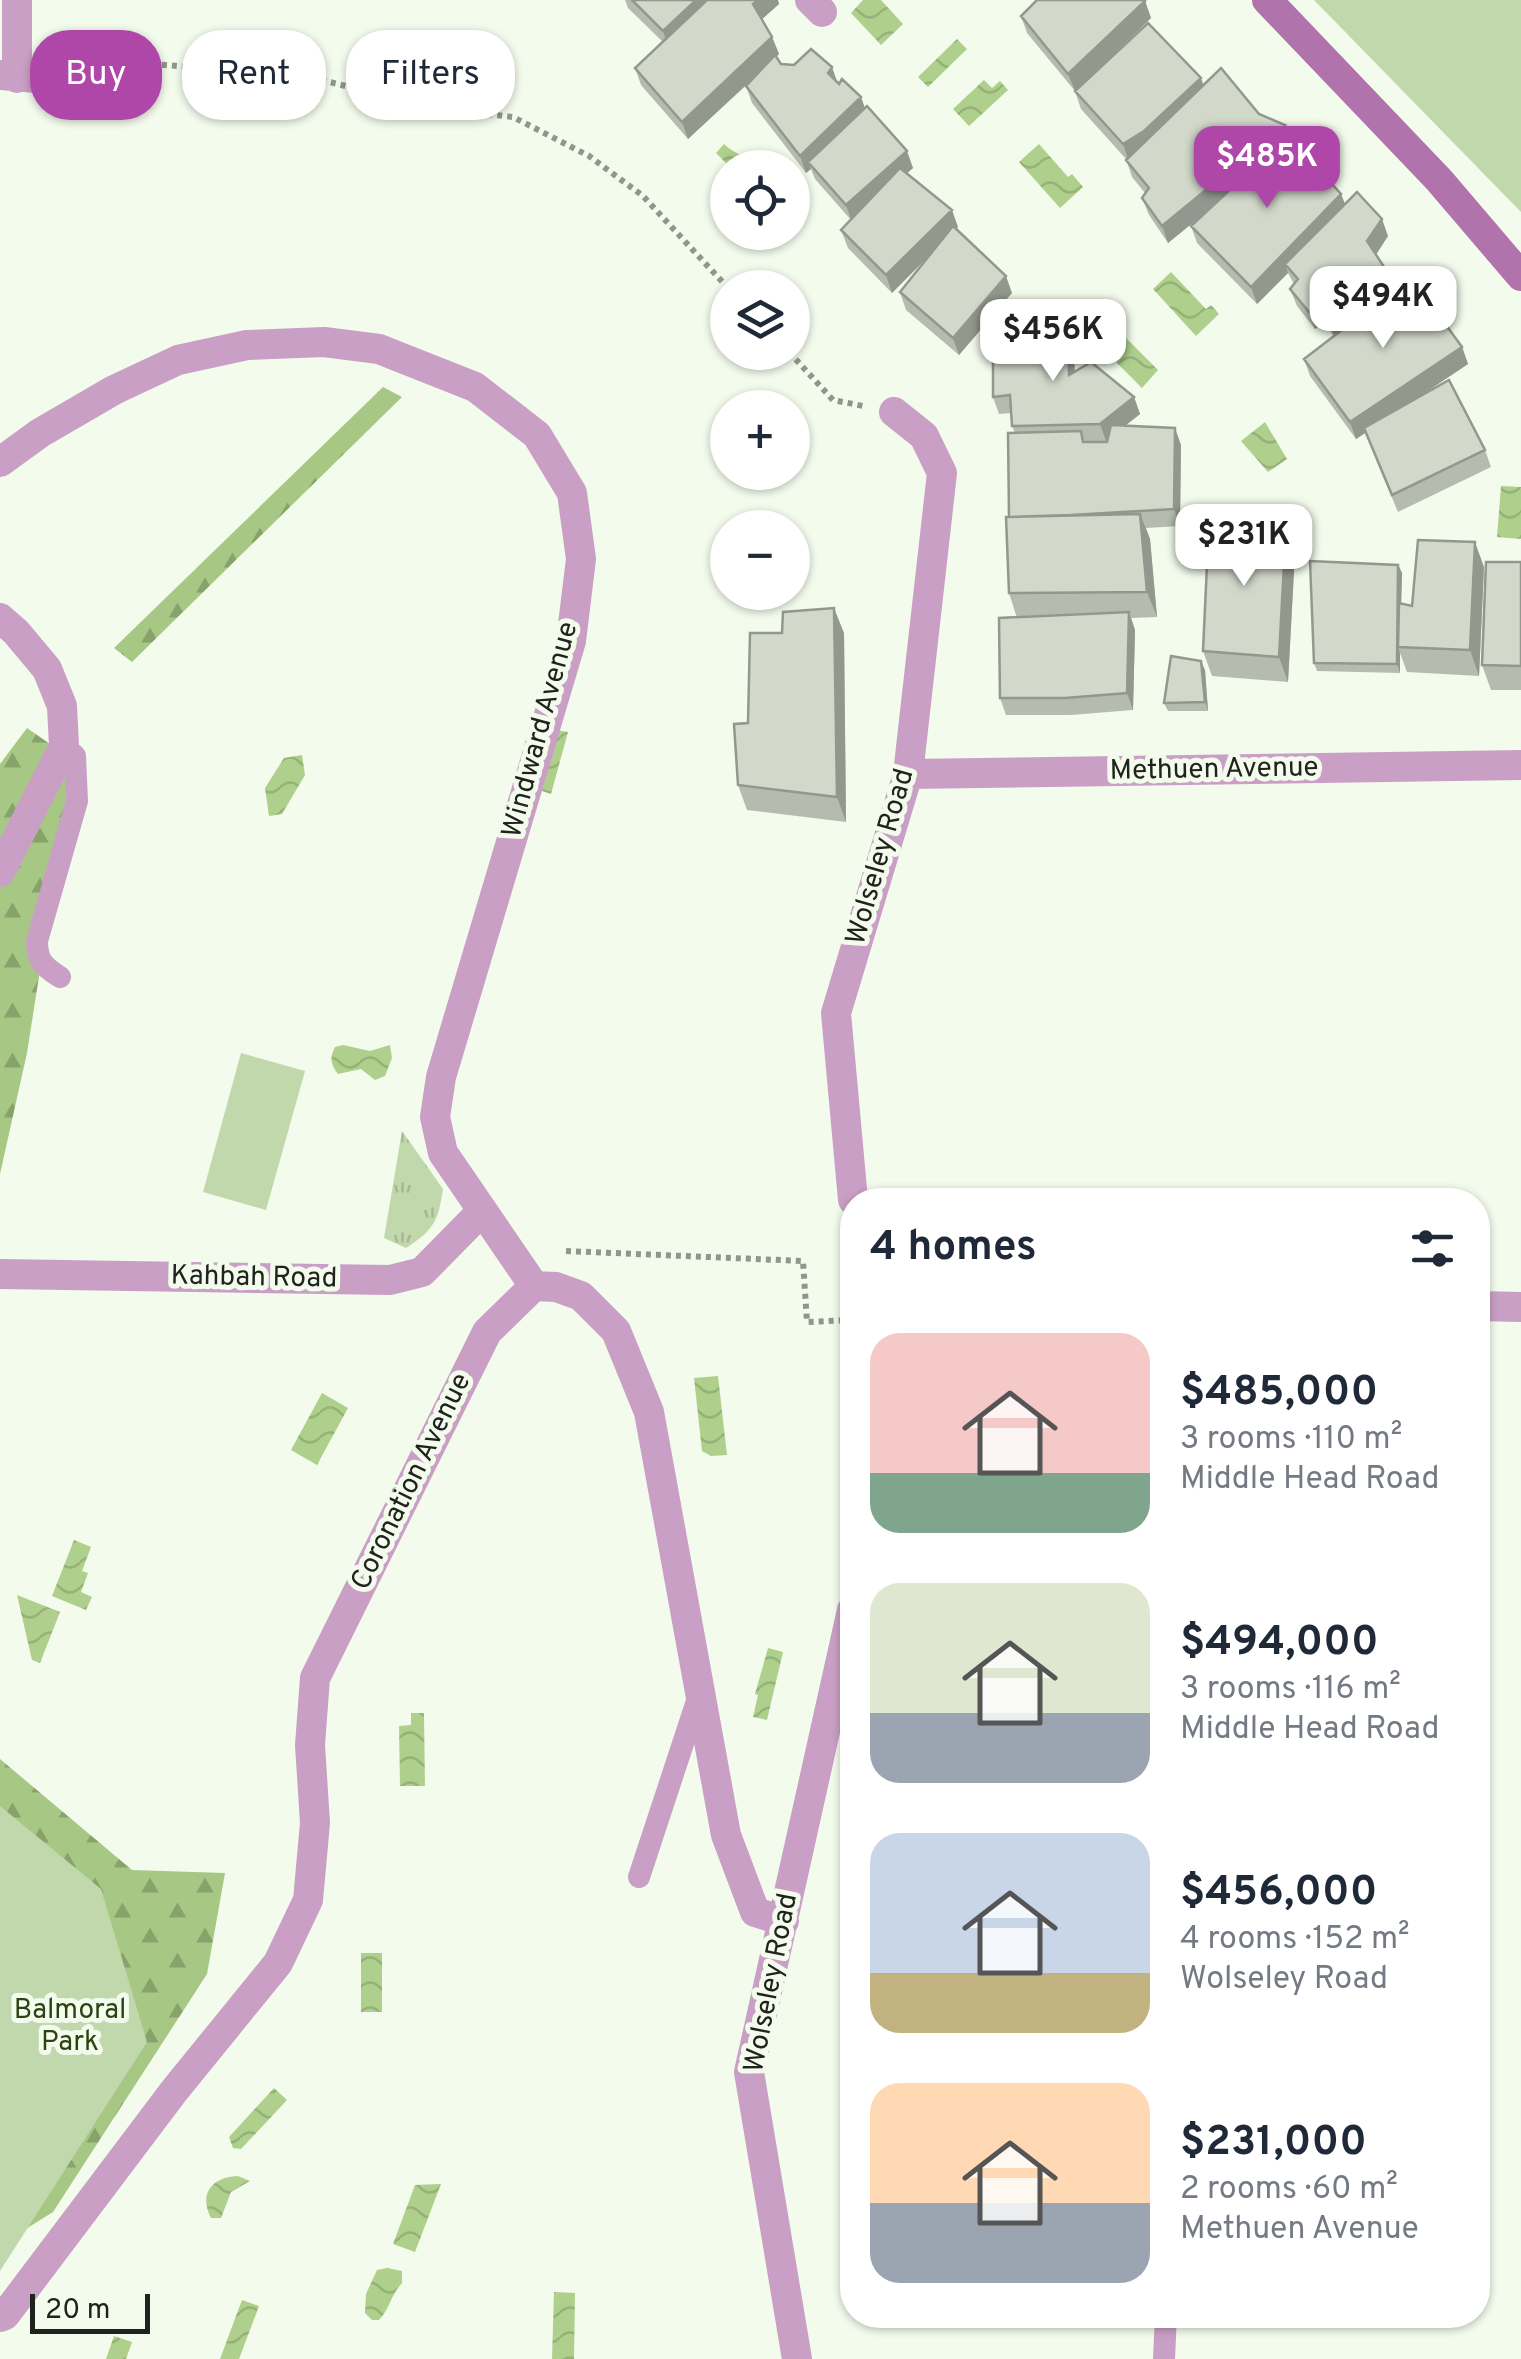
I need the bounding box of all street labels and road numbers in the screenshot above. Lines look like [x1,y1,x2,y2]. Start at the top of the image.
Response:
street label: Windward Avenue [495,618,587,842]
street label: Methuen Avenue [1109,750,1319,790]
street label: Wolseley Road [839,765,923,949]
street label: Kahbah Road [170,1259,338,1297]
street label: Coronation Avenue [344,1368,480,1596]
street label: Wolseley Road [737,1890,807,2076]

